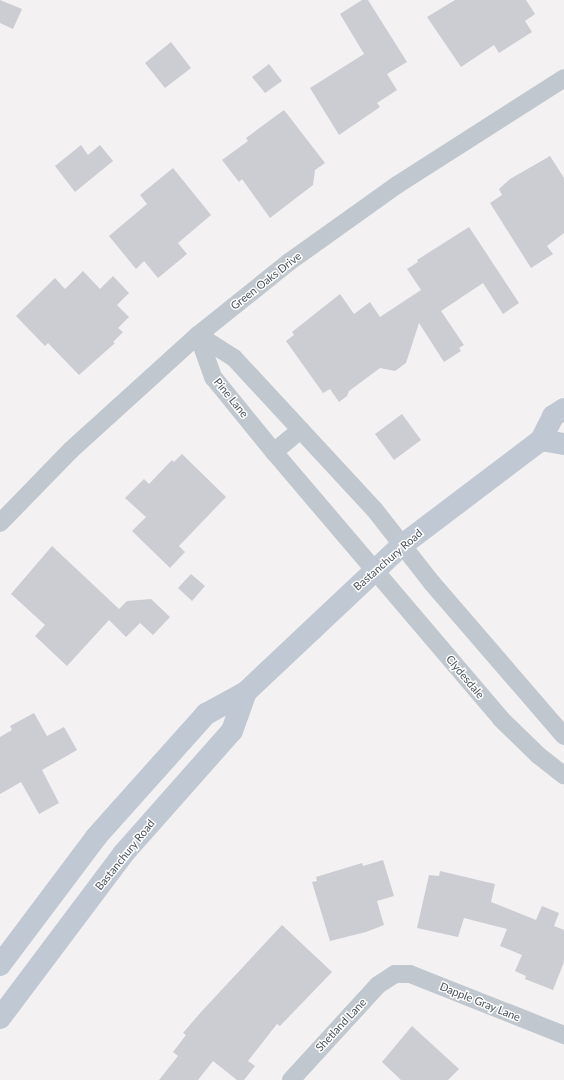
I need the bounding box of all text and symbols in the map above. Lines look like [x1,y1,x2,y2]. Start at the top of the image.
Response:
street label: Green Oaks Drive [228,249,304,313]
street label: Pine Lane [211,376,251,420]
street label: Bastanchury Road [351,526,425,594]
street label: Clydesdale [443,653,487,701]
street label: Bastanchury Road [92,817,158,893]
street label: Dapple Gray Lane [438,980,522,1024]
street label: Shetland Lane [313,996,369,1054]

